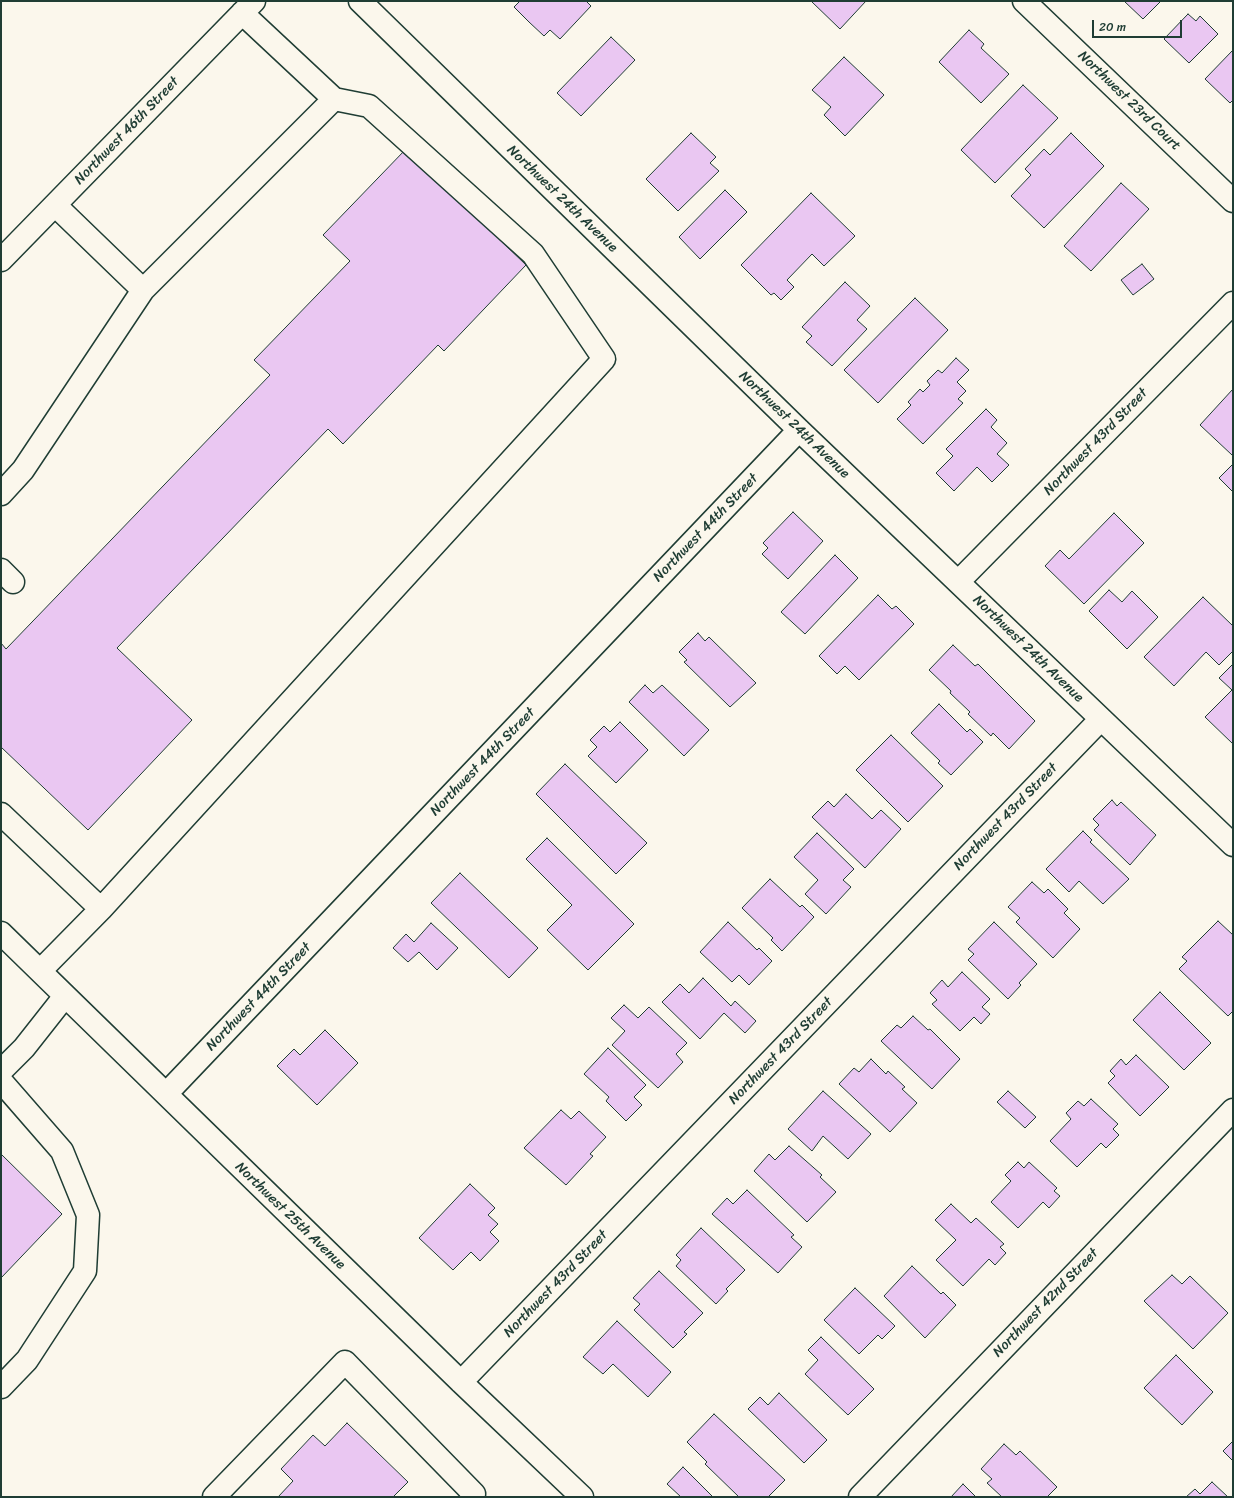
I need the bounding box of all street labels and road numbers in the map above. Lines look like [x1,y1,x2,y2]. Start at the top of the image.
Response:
street label: Northwest 23rd Court [1074,48,1184,154]
street label: Northwest 46th Street [71,74,183,188]
street label: Northwest 24th Avenue [503,142,621,256]
street label: Northwest 24th Avenue [735,368,853,482]
street label: Northwest 43rd Street [1040,385,1152,499]
street label: Northwest 44th Street [650,470,762,586]
street label: Northwest 24th Avenue [969,592,1087,706]
street label: Northwest 44th Street [427,704,539,820]
street label: Northwest 43rd Street [950,760,1062,874]
street label: Northwest 44th Street [203,939,315,1055]
street label: Northwest 43rd Street [725,994,837,1108]
street label: Northwest 25th Avenue [231,1159,349,1273]
street label: Northwest 43rd Street [500,1227,612,1341]
street label: Northwest 42nd Street [990,1245,1102,1361]

